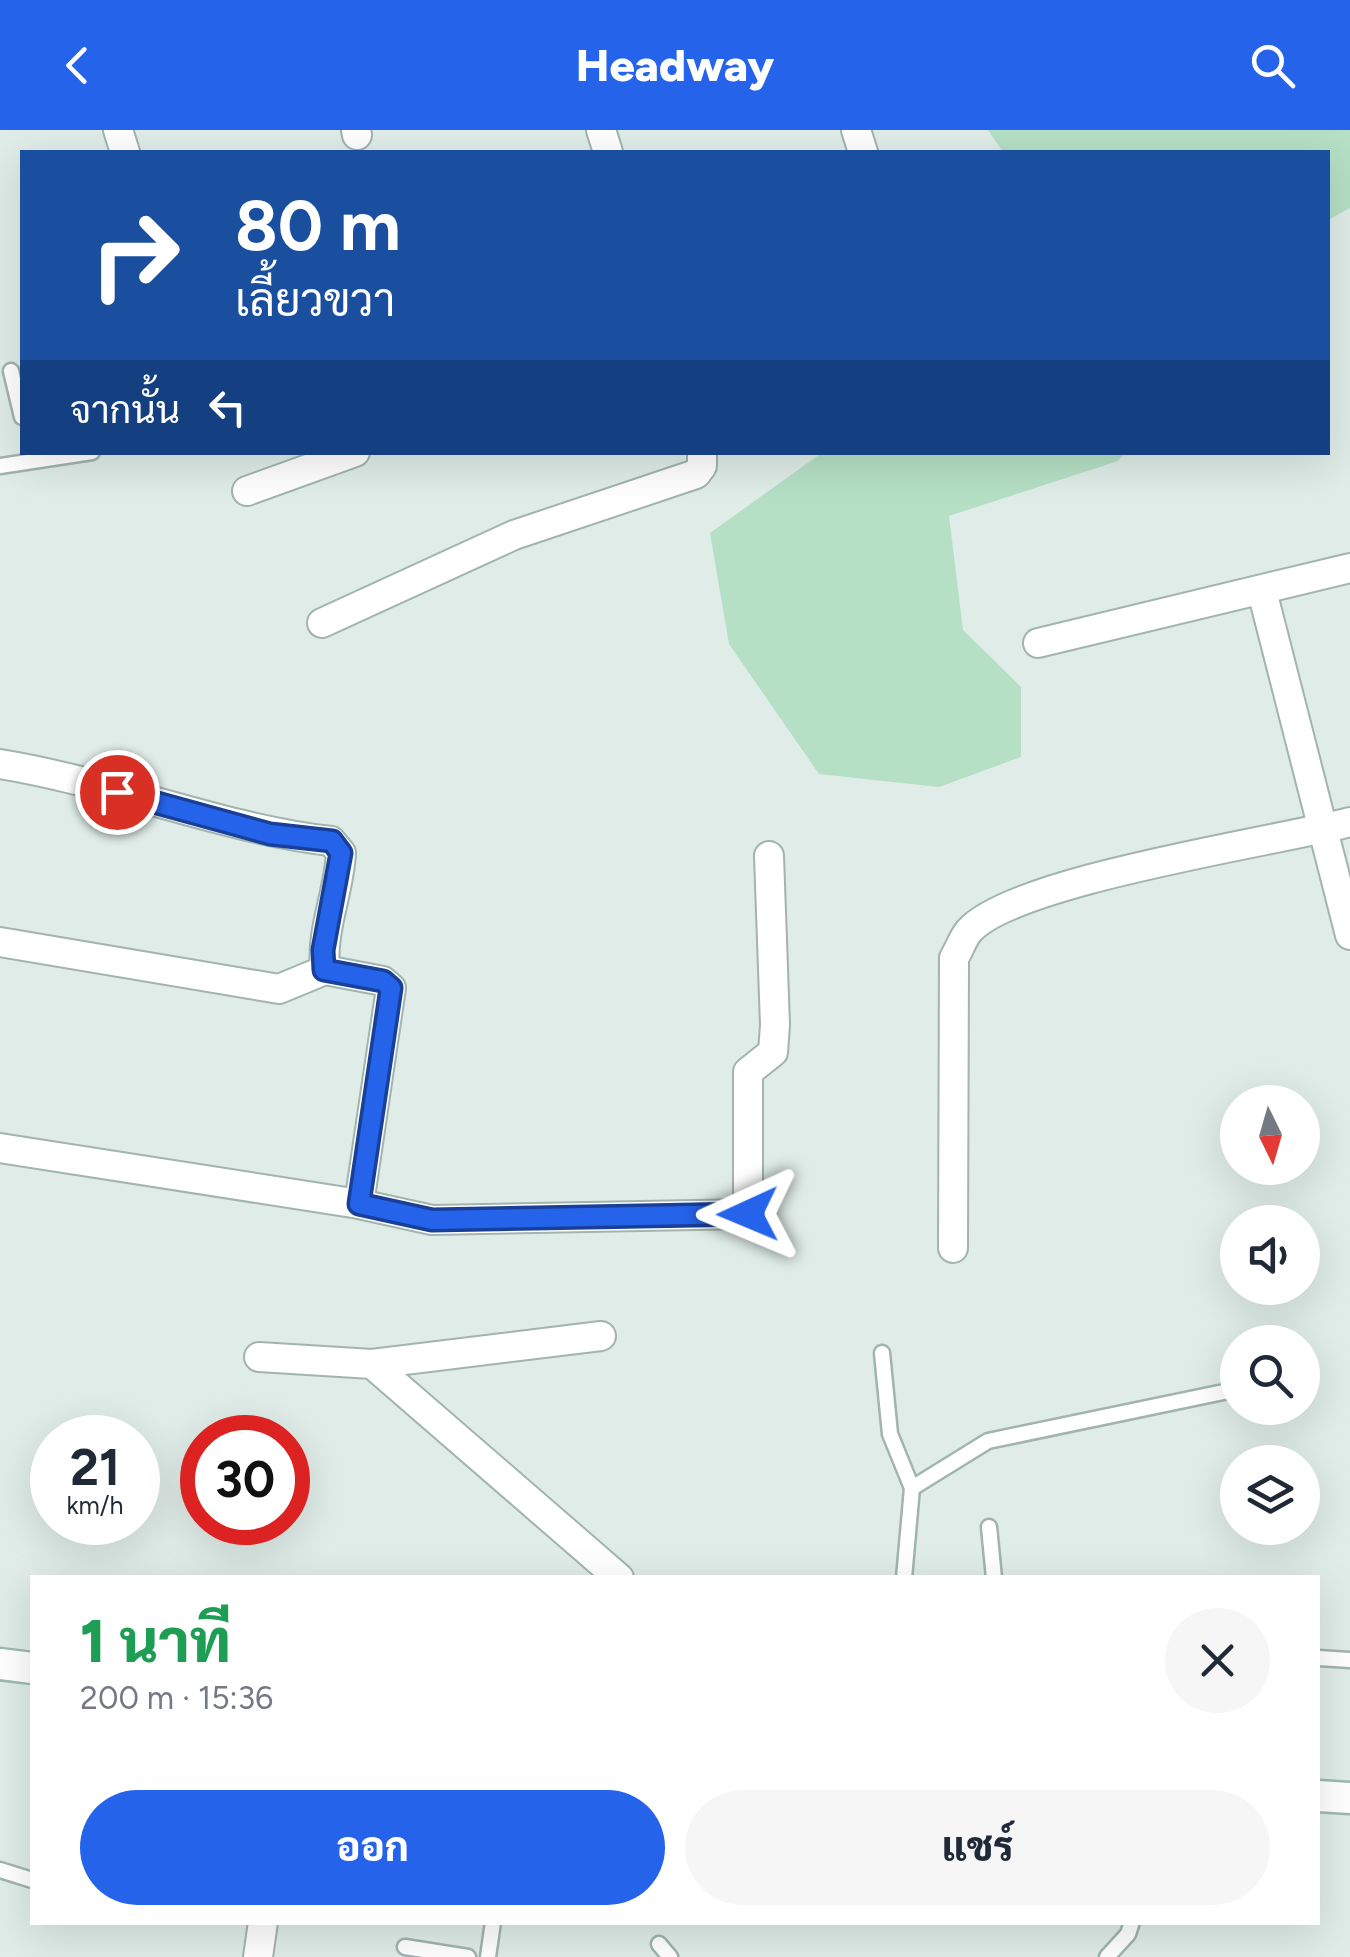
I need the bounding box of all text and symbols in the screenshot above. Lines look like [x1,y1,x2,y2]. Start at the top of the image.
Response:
icon: back [50,38,105,93]
text: Headway [576,38,774,92]
icon: search [1245,38,1300,93]
text: 80 m [235,183,401,268]
icon: right [70,190,200,320]
text: เลี้ยวขวา [235,273,395,327]
icon: left [200,380,255,435]
text: จากนั้น [70,387,180,433]
pin [75,750,160,835]
icon: arrive [90,765,145,820]
north arrow [1220,1085,1320,1185]
map controls [1220,1085,1320,1545]
position arrow [696,1162,800,1266]
button: sound [1220,1205,1320,1305]
button: search [1220,1325,1320,1425]
speed limit sign: 30 [180,1415,310,1545]
text: 21 [70,1437,120,1498]
button: layers [1220,1445,1320,1545]
text: km/h [66,1490,124,1520]
text: 1 นาที [80,1605,231,1677]
button: close [1165,1608,1270,1713]
text: 200 m · 15:36 [80,1679,273,1717]
button: ออก [80,1790,665,1905]
button: แชร์ [685,1790,1270,1905]

